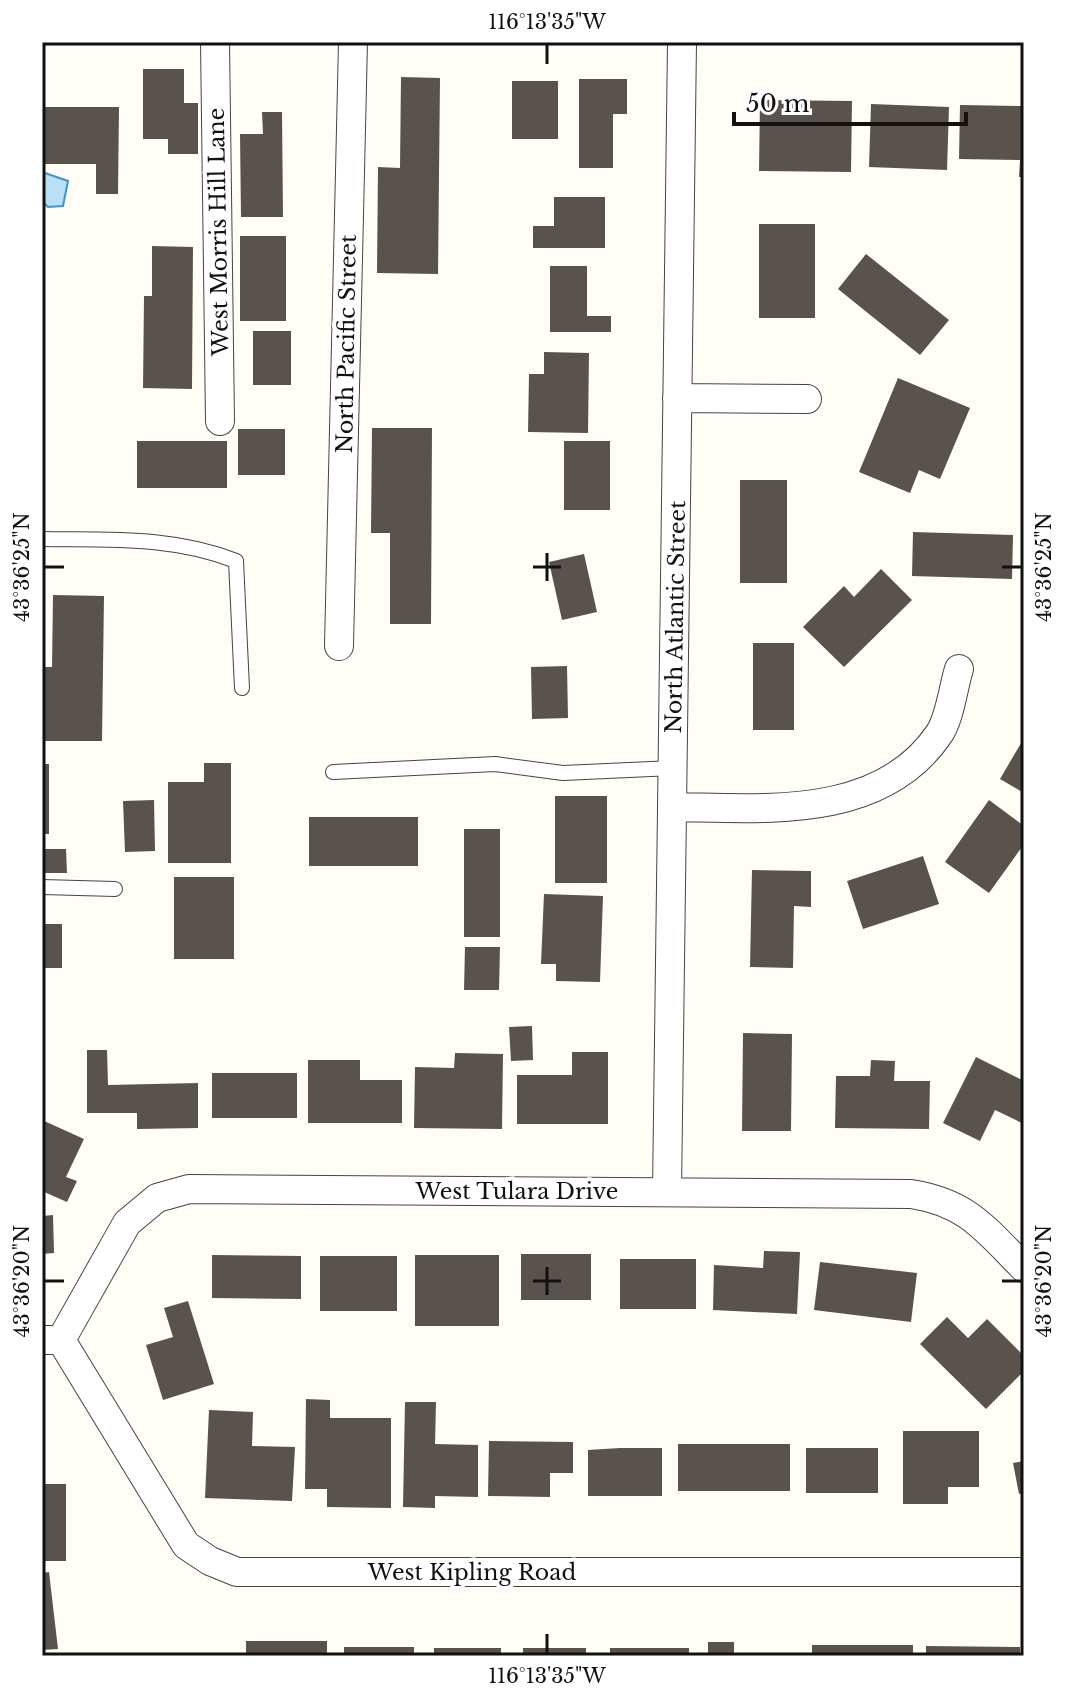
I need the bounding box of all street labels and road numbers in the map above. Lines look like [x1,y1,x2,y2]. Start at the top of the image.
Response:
street label: West Morris Hill Lane [203,108,234,357]
street label: North Pacific Street [331,234,362,454]
street label: North Atlantic Street [660,500,691,734]
street label: West Tulara Drive [415,1178,618,1205]
street label: West Kipling Road [367,1559,576,1586]

